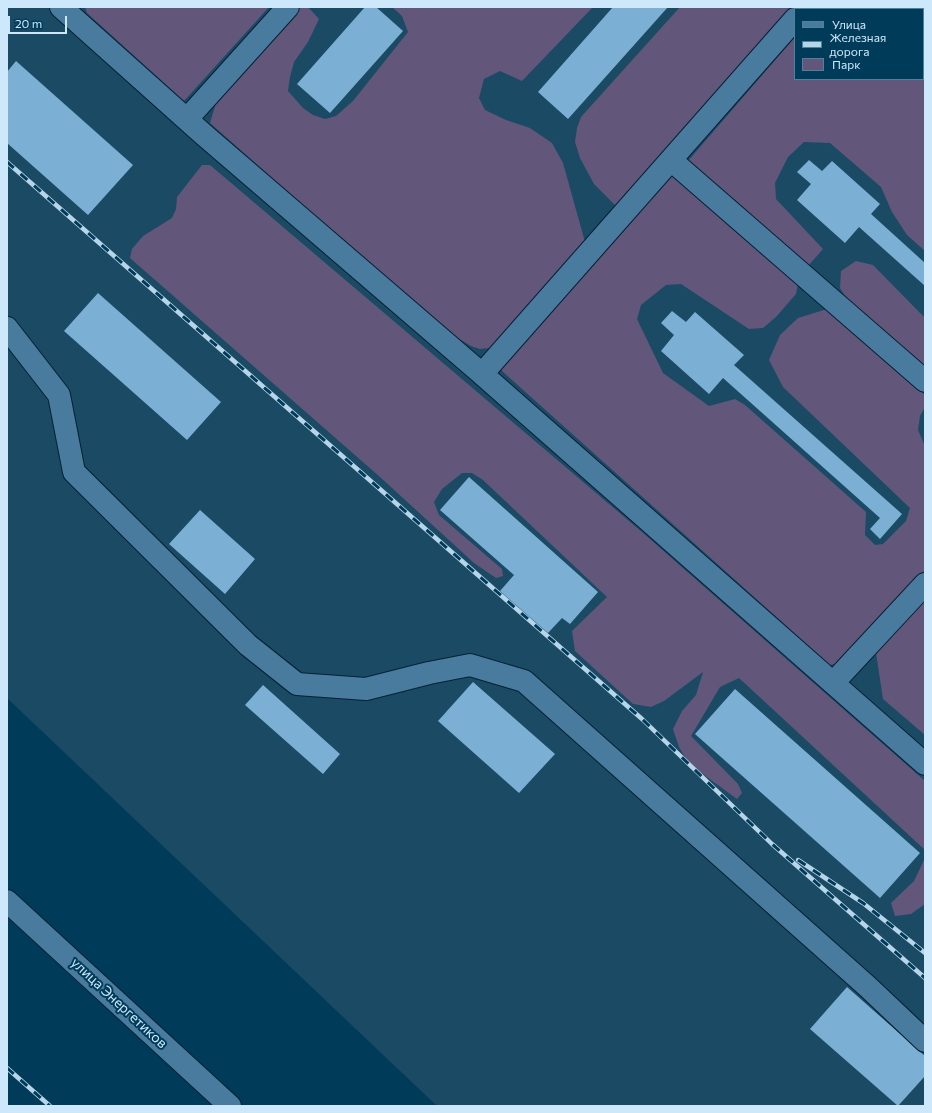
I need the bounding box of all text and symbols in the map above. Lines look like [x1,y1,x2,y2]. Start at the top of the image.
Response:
scale bar [10,8,69,34]
legend [794,8,924,80]
text: 20 m [15,16,42,30]
text: Улица [832,17,866,31]
text: Железная дорога [830,30,886,58]
text: Парк [832,57,861,71]
street label: улица Энергетиков [68,954,170,1052]

